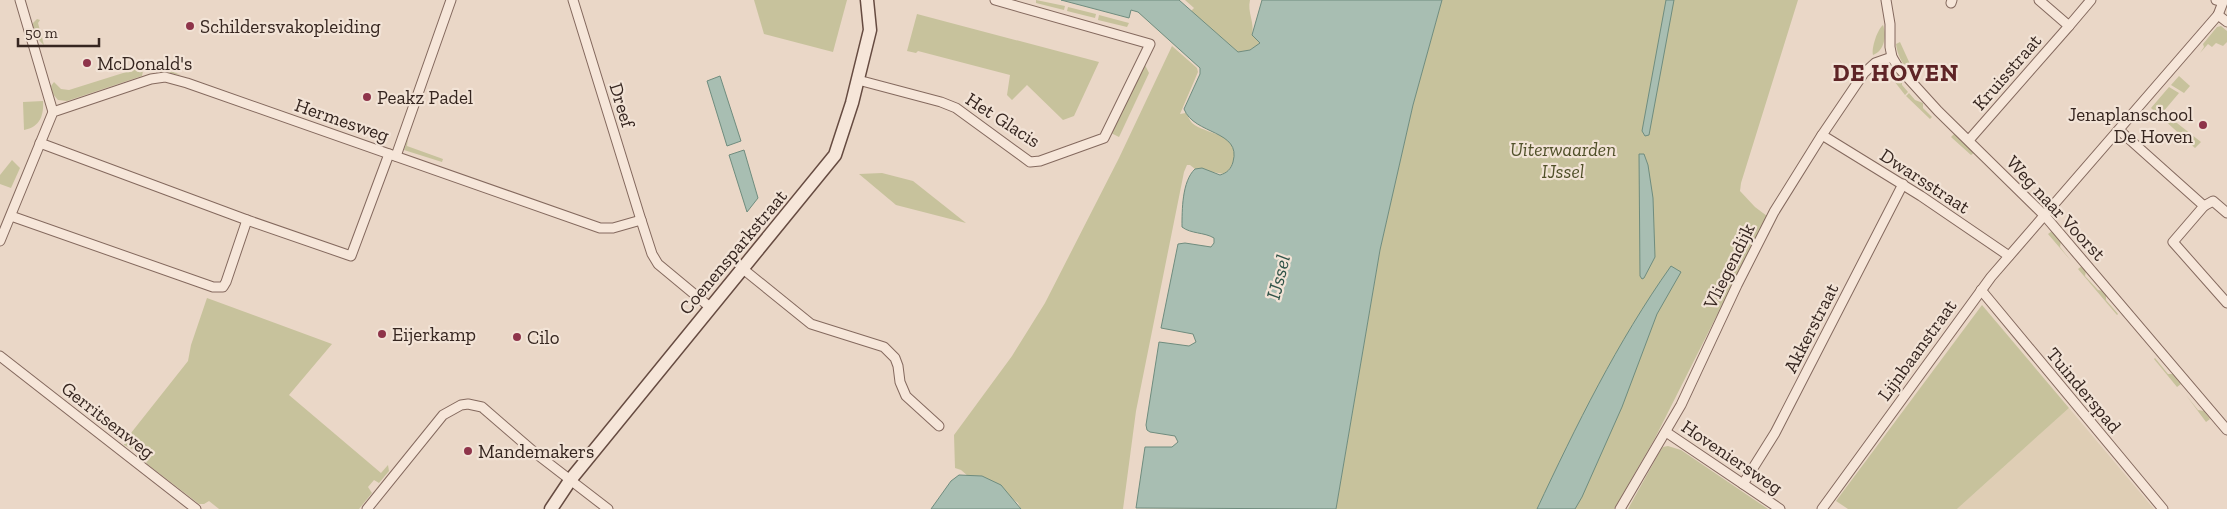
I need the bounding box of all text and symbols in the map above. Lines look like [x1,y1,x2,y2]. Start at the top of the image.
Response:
scale bar [18,15,99,47]
place label: Schildersvakopleiding [200,15,381,38]
marker: Schildersvakopleiding [184,20,196,32]
text: 50 m [25,24,58,42]
street label: Kruisstraat [1968,29,2046,115]
place label: McDonald's [97,52,192,75]
marker: McDonald's [81,57,93,69]
district label: DE HOVEN [1833,58,1959,87]
street label: Dreef [604,80,640,132]
place label: Peakz Padel [377,86,473,109]
street label: Het Glacis [962,87,1044,153]
marker: Peakz Padel [361,91,373,103]
street label: Hermesweg [292,93,393,147]
place label: Jenaplanschool De Hoven [2068,103,2193,148]
marker: Jenaplanschool De Hoven [2197,119,2209,131]
park label: Uiterwaarden IJssel [1510,138,1616,183]
street label: Dwarsstraat [1876,144,1974,218]
street label: Weg naar Voorst [2002,151,2110,265]
street label: Coenensparkstraat [674,185,792,319]
street label: Vliegendijk [1698,219,1760,313]
water label: IJssel [1261,252,1295,302]
street label: Akkerstraat [1779,279,1843,377]
street label: Lijnbaanstraat [1873,295,1961,405]
place label: Eijerkamp [392,323,476,346]
place label: Cilo [527,326,560,349]
marker: Eijerkamp [376,328,388,340]
marker: Cilo [511,331,523,343]
street label: Tuinderspad [2042,343,2127,438]
street label: Gerritsenweg [57,377,160,464]
street label: Hoveniersweg [1677,415,1787,500]
place label: Mandemakers [478,440,594,463]
marker: Mandemakers [462,445,474,457]

